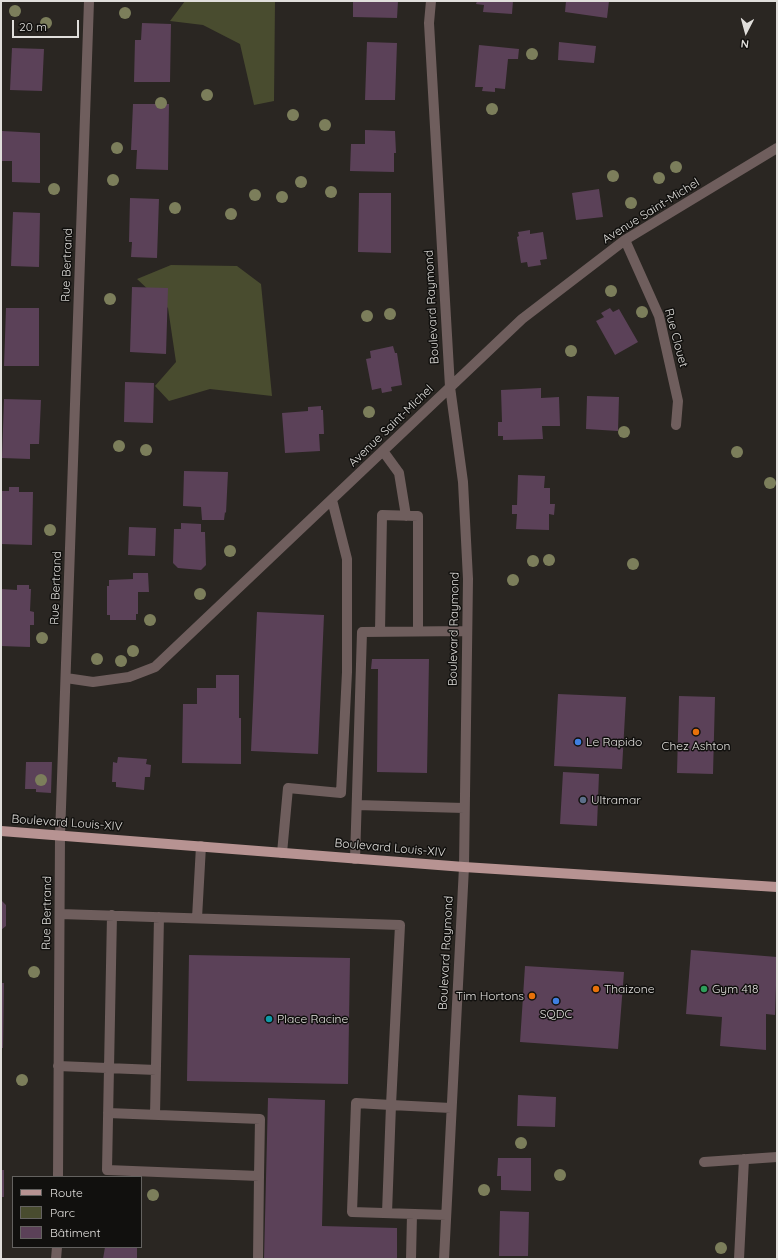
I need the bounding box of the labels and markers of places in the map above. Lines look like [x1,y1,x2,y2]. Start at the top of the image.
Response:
marker: Chez Ashton [691,727,701,737]
place label: Le Rapido [586,735,642,749]
marker: Le Rapido [573,737,583,747]
place label: Chez Ashton [662,739,730,753]
place label: Ultramar [591,793,641,807]
marker: Ultramar [578,795,588,805]
place label: Thaizone [604,982,654,996]
place label: Gym 418 [712,982,759,996]
marker: Thaizone [591,984,601,994]
marker: Gym 418 [699,984,709,994]
place label: Tim Hortons [456,989,524,1003]
marker: Tim Hortons [527,991,537,1001]
marker: SQDC [551,996,561,1006]
place label: SQDC [540,1007,572,1021]
place label: Place Racine [277,1012,348,1026]
marker: Place Racine [264,1014,274,1024]

